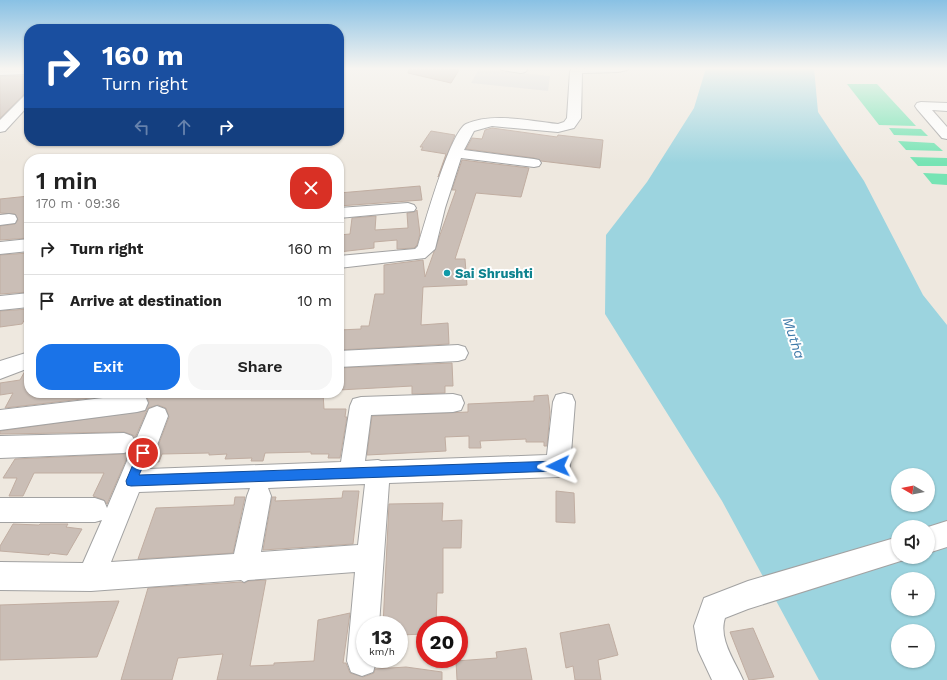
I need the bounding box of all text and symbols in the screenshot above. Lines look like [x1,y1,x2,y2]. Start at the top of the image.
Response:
text: 160 m [102,39,184,72]
icon: right [36,40,88,92]
text: Turn right [102,73,188,94]
icon: left [131,116,153,138]
icon: ahead [173,116,195,138]
icon: right [215,116,237,138]
text: 1 min [36,167,98,195]
button: close [290,167,332,209]
text: 170 m · 09:36 [36,196,120,211]
icon: right [36,238,58,260]
text: Turn right [70,240,143,258]
text: 160 m [288,240,332,258]
place label: Sai Shrushti [455,266,533,281]
marker: Sai Shrushti [442,268,452,278]
icon: arrive [36,290,58,312]
text: Arrive at destination [70,292,222,310]
text: 10 m [297,292,332,310]
water label: Mutha [780,315,808,361]
button: Exit [36,344,180,390]
button: Share [188,344,332,390]
pin [126,436,160,470]
icon: arrive [132,442,154,464]
position arrow [537,445,579,487]
north arrow [891,468,935,512]
map controls [891,468,935,668]
button: sound [891,520,935,564]
button: + [891,572,935,616]
speed limit sign: 20 [416,616,468,668]
button: − [891,624,935,668]
text: 13 [372,625,392,649]
text: km/h [369,646,395,657]

